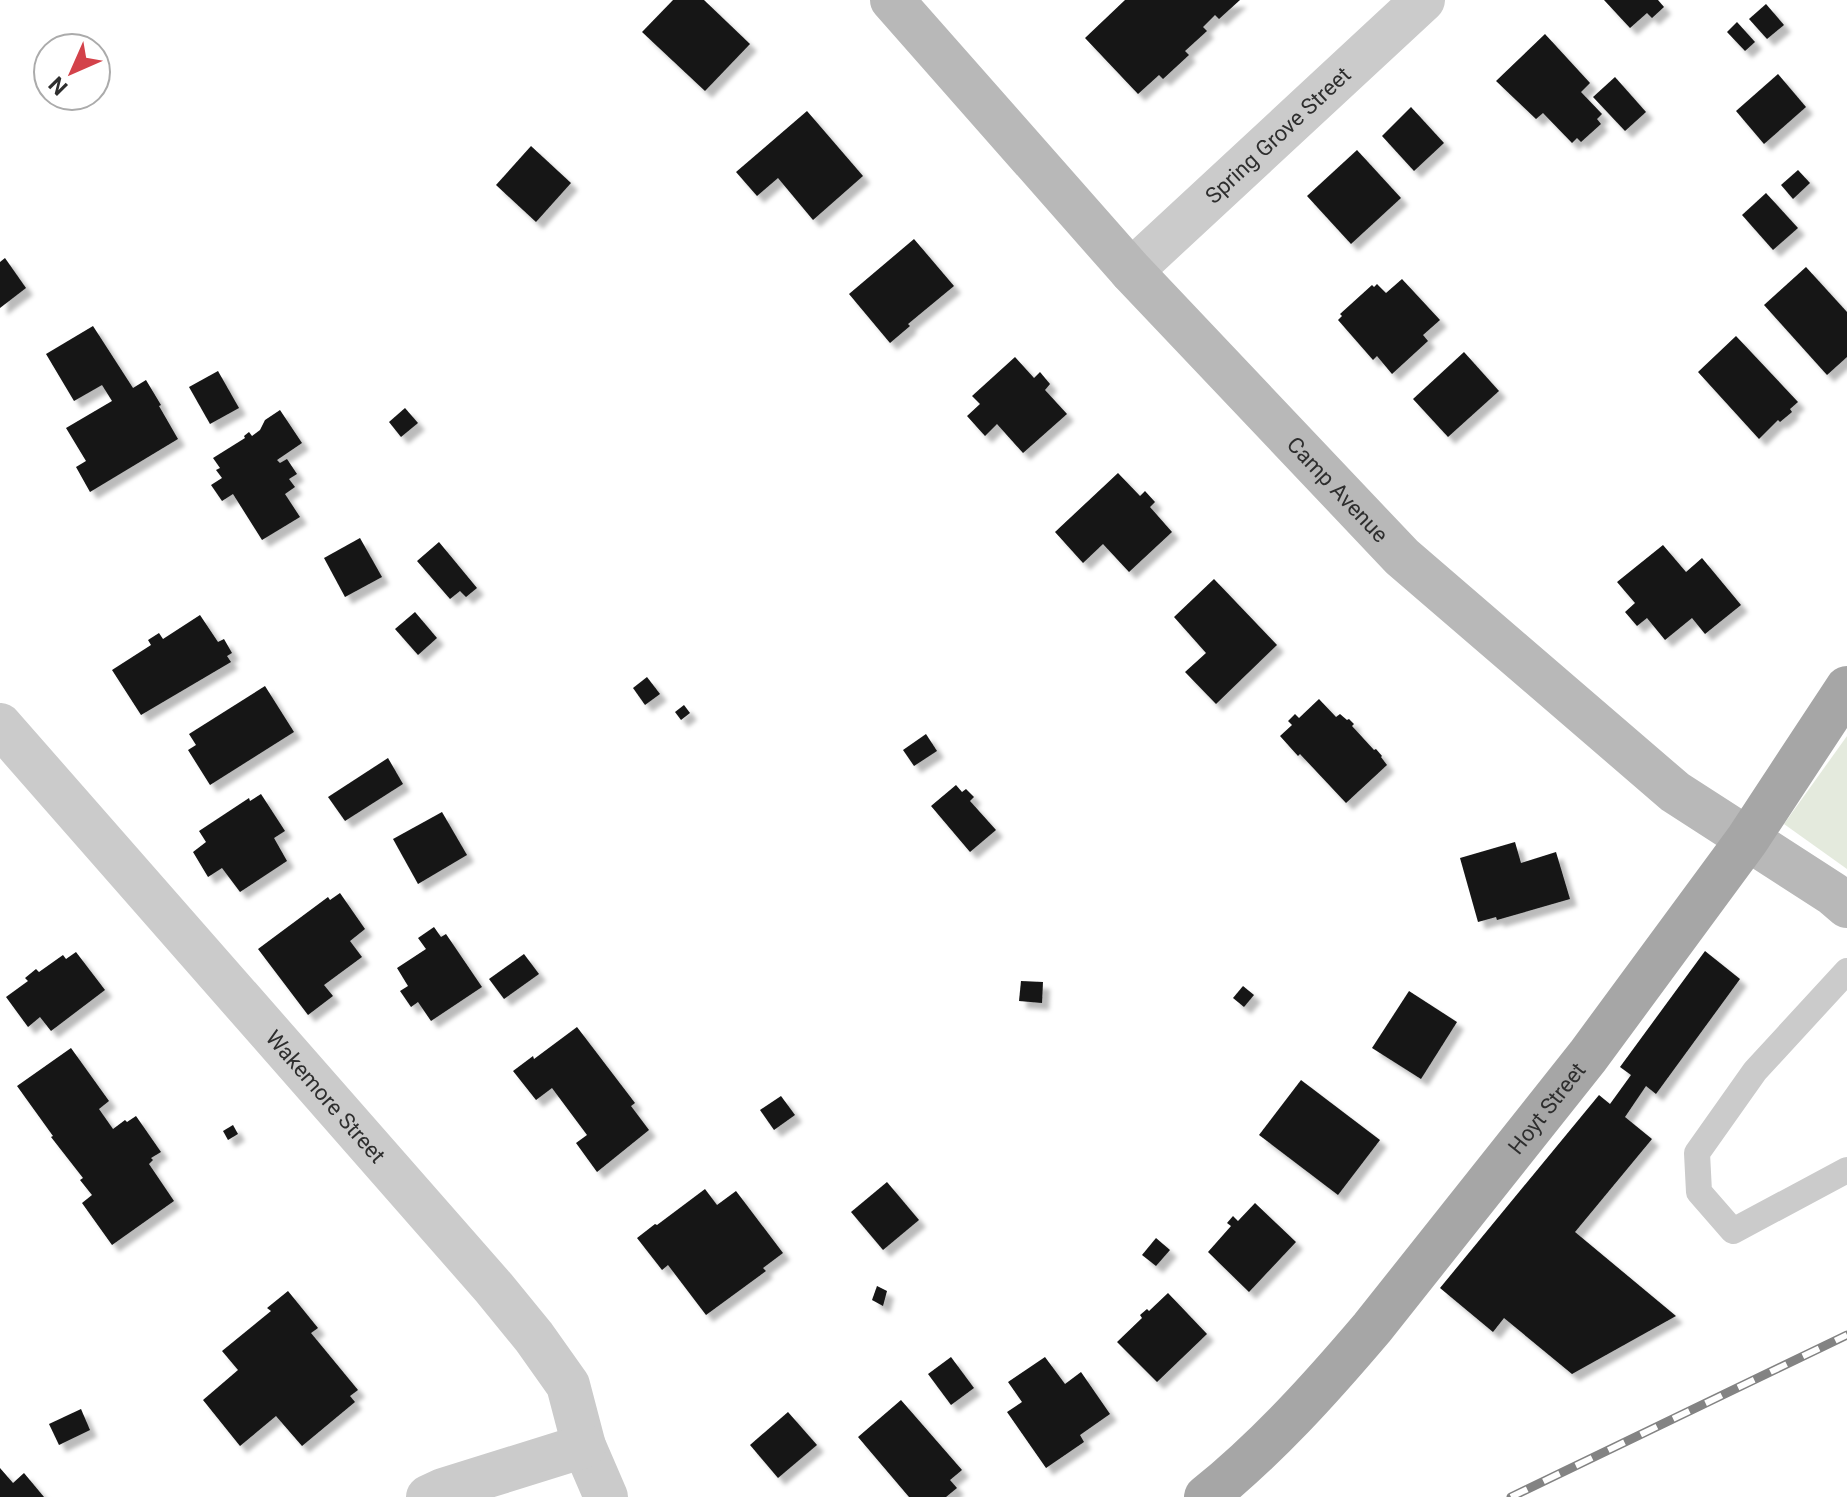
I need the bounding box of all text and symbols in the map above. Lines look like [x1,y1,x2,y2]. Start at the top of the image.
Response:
north arrow [32,32,112,112]
street label: Spring Grove Street [1200,62,1355,208]
text: N [44,71,73,100]
street label: Camp Avenue [1282,432,1393,547]
street label: Wakemore Street [261,1025,391,1168]
street label: Hoyt Street [1503,1058,1590,1159]

